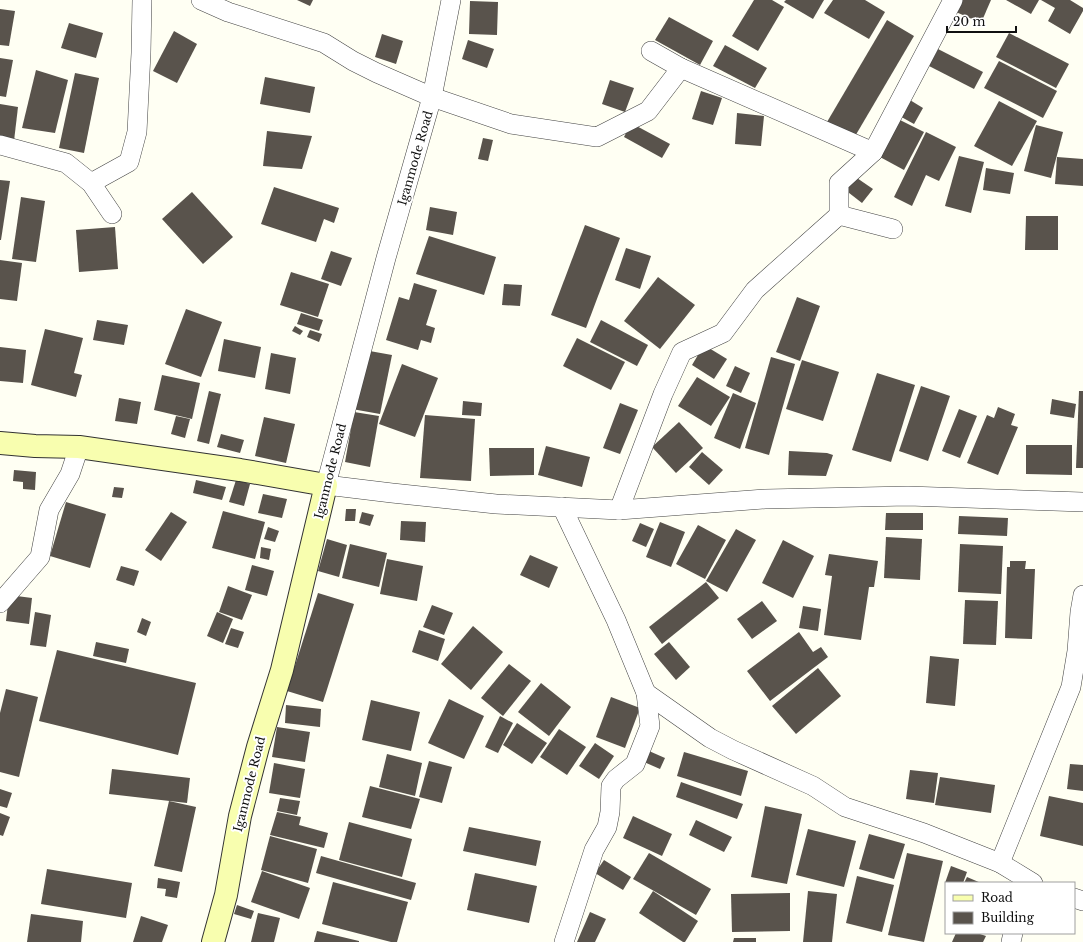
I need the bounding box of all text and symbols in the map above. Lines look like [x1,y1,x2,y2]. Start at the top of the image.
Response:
scale bar [947,8,1016,34]
text: 20 m [953,14,985,29]
street label: Iganmode Road [394,109,436,207]
street label: Iganmode Road [311,422,349,520]
street label: Iganmode Road [230,735,268,833]
legend [945,882,1075,934]
text: Road [981,890,1013,905]
text: Building [981,910,1035,925]

